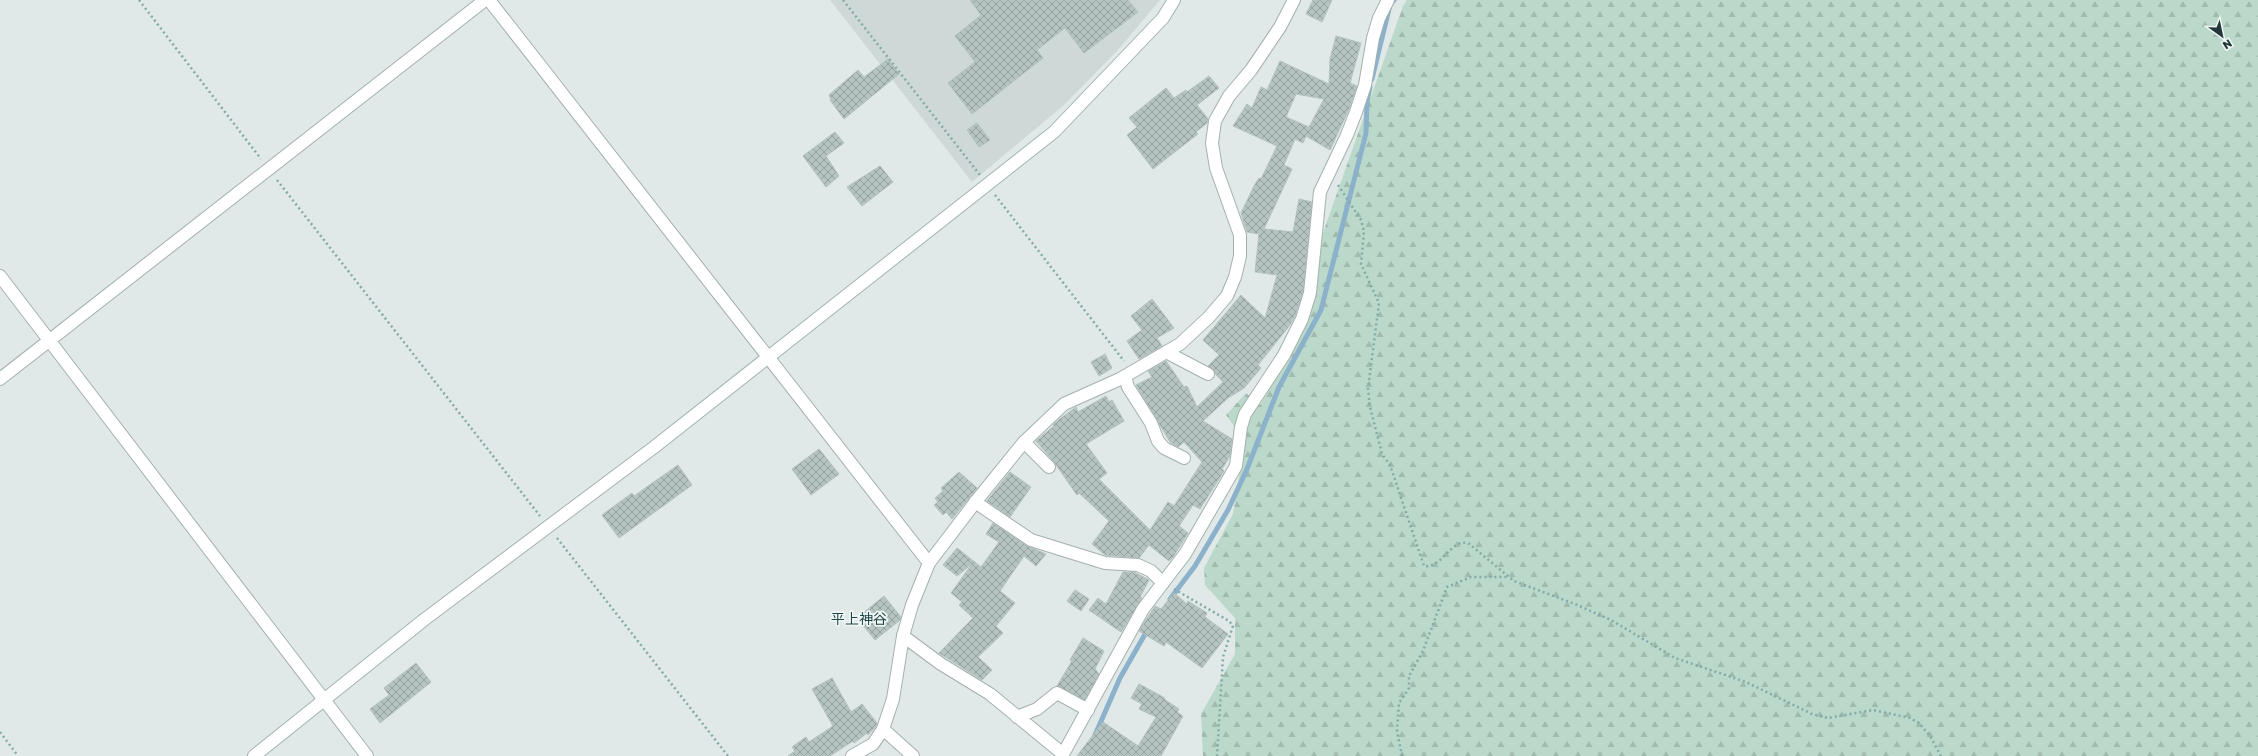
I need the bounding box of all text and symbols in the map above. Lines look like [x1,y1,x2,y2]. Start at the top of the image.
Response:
north arrow [2202,16,2242,56]
text: N [2221,37,2235,53]
district label: 平上神谷 [831,610,887,627]

